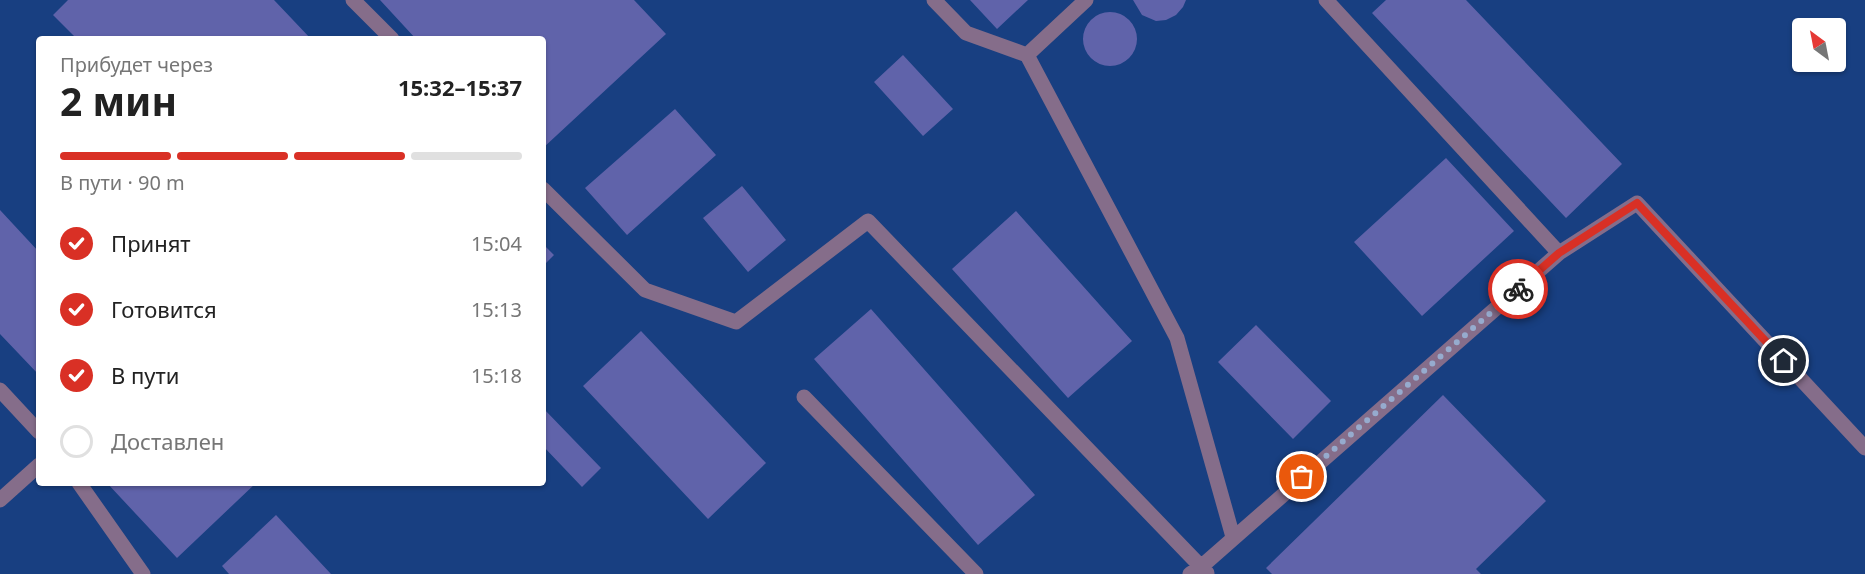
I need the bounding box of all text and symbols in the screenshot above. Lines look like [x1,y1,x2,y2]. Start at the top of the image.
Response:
north arrow [1792,18,1846,72]
map controls [1792,18,1846,72]
text: Прибудет через [60,51,213,78]
text: 15:32–15:37 [398,72,522,102]
text: 2 мин [60,74,177,127]
text: В пути · 90 m [60,169,185,196]
icon: check [60,227,93,260]
text: Принят [111,228,191,258]
text: 15:04 [471,230,522,257]
courier [1488,259,1548,319]
icon: bike [1502,273,1535,306]
icon: check [60,293,93,326]
text: Готовится [111,294,217,324]
text: 15:13 [471,296,522,323]
pin [1758,335,1809,386]
icon: home [1767,344,1800,377]
icon: check [60,359,93,392]
text: В пути [111,360,179,390]
text: 15:18 [471,362,522,389]
text: Доставлен [111,426,224,456]
pin [1276,451,1327,502]
icon: bag [1285,460,1318,493]

